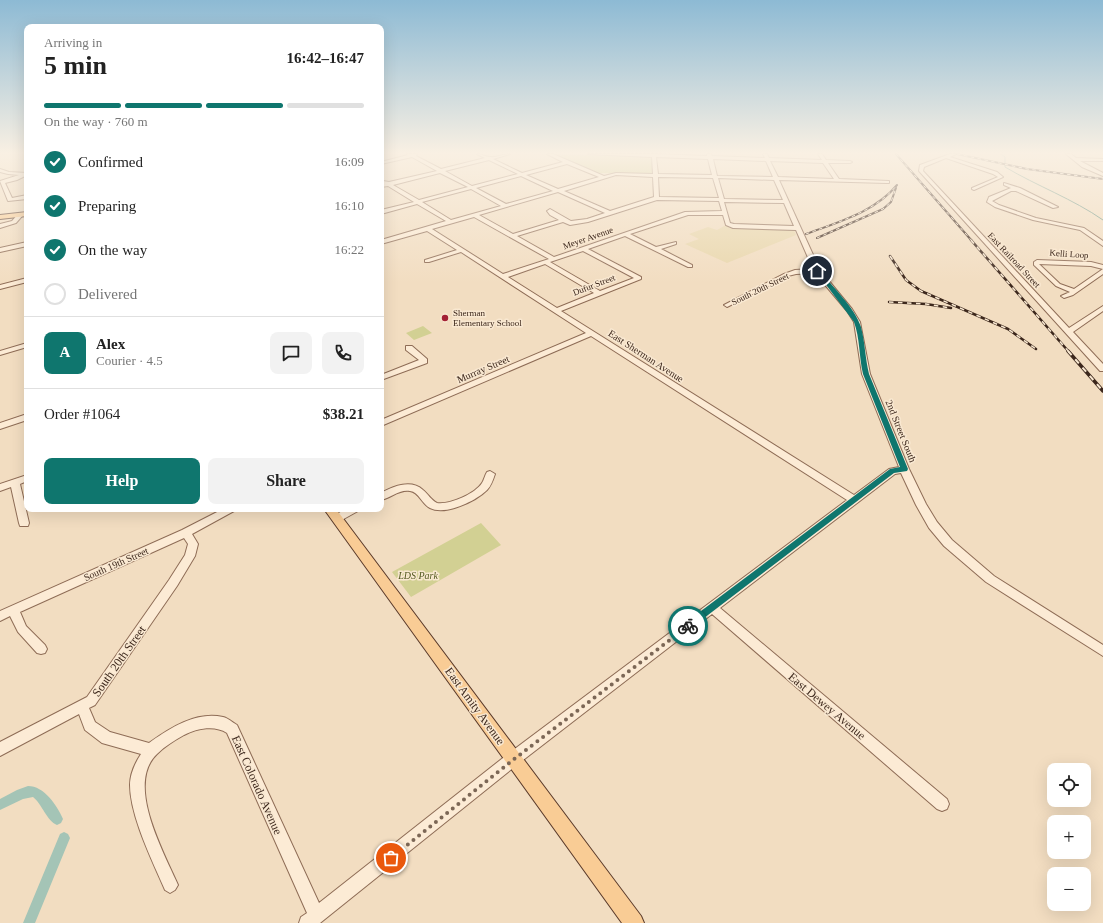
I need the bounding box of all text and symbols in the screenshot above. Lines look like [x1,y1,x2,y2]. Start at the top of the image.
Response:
text: Arriving in [44,35,102,50]
text: 16:42–16:47 [287,50,364,66]
text: 5 min [44,51,107,80]
text: On the way · 760 m [44,114,148,129]
icon: check [44,151,66,173]
text: Confirmed [78,154,143,170]
text: 16:09 [334,154,364,169]
icon: check [44,195,66,217]
text: Preparing [78,198,136,214]
text: 16:10 [334,198,364,213]
street label: Meyer Avenue [562,225,614,251]
street label: East Railroad Street [986,230,1043,290]
icon: check [44,239,66,261]
text: On the way [78,242,147,258]
text: 16:22 [334,242,364,257]
street label: Kelli Loop [1049,248,1089,260]
pin [800,254,834,288]
icon: home [806,260,828,282]
street label: South 20th Street [730,271,791,307]
street label: Dufur Street [571,272,617,298]
text: Delivered [78,286,137,302]
place label: Sherman Elementary School [453,308,522,328]
marker: Sherman Elementary School [440,313,450,323]
street label: East Sherman Avenue [606,328,686,385]
button: chat [270,332,312,374]
button: phone [322,332,364,374]
text: Alex [96,336,125,352]
text: A [60,344,70,360]
text: Courier · 4.5 [96,353,163,368]
street label: Murray Street [455,353,511,385]
street label: 2nd Street South [883,398,919,464]
text: Order #1064 [44,406,120,422]
text: $38.21 [323,406,364,422]
button: Help [44,458,200,504]
button: Share [208,458,364,504]
street label: South 19th Street [82,545,150,583]
park label: LDS Park [397,570,438,581]
courier [668,606,708,646]
icon: bike [677,615,699,637]
street label: South 20th Street [89,622,149,699]
street label: East Amity Avenue [442,664,508,748]
street label: East Dewey Avenue [786,670,868,742]
street label: East Colorado Avenue [229,733,285,837]
map controls [1047,763,1091,911]
button: locate [1047,763,1091,807]
button: + [1047,815,1091,859]
pin [374,841,408,875]
icon: bag [380,847,402,869]
button: − [1047,867,1091,911]

